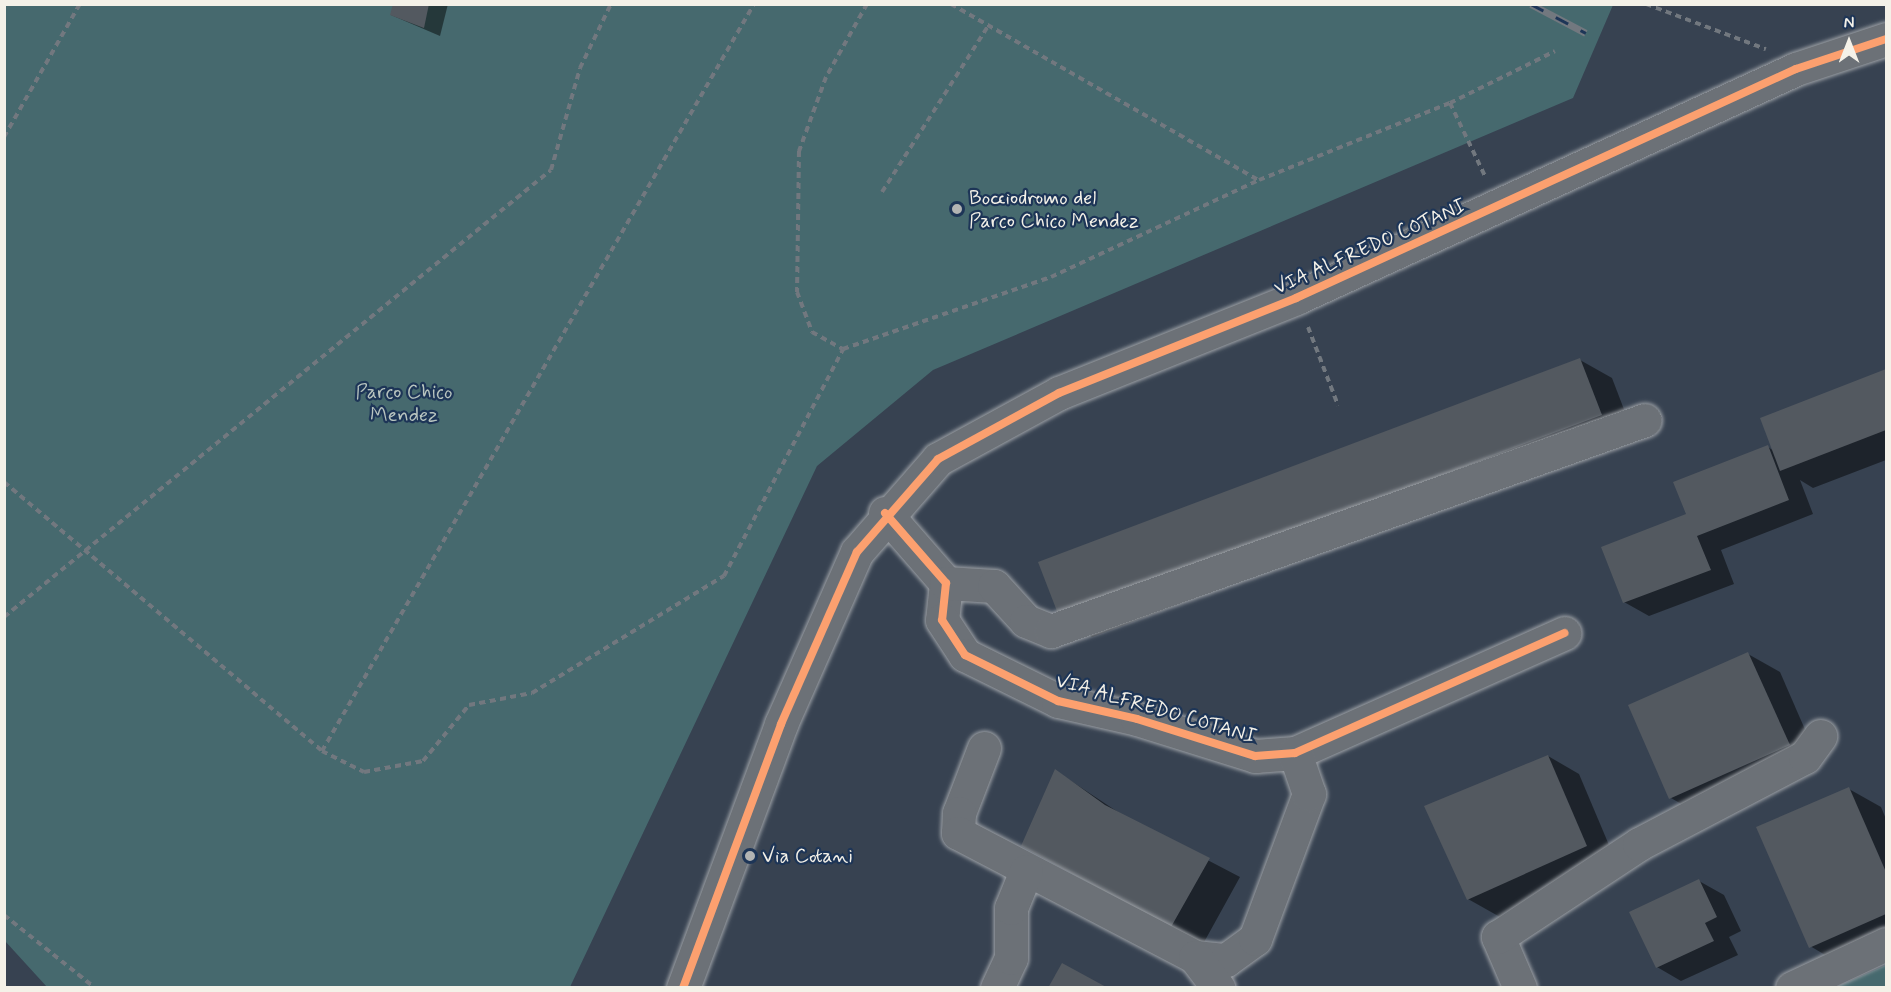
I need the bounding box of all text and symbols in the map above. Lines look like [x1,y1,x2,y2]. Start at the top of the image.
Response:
north arrow [1819,12,1879,72]
text: N [1844,13,1854,34]
place label: Bocciodromo del Parco Chico Mendez [969,186,1139,233]
street label: VIA ALFREDO COTANI [1270,194,1470,300]
marker: Bocciodromo del Parco Chico Mendez [950,202,964,216]
park label: Parco Chico Mendez [356,381,452,428]
street label: VIA ALFREDO COTANI [1053,669,1259,749]
place label: Via Cotani [762,844,853,868]
marker: Via Cotani [743,849,757,863]

